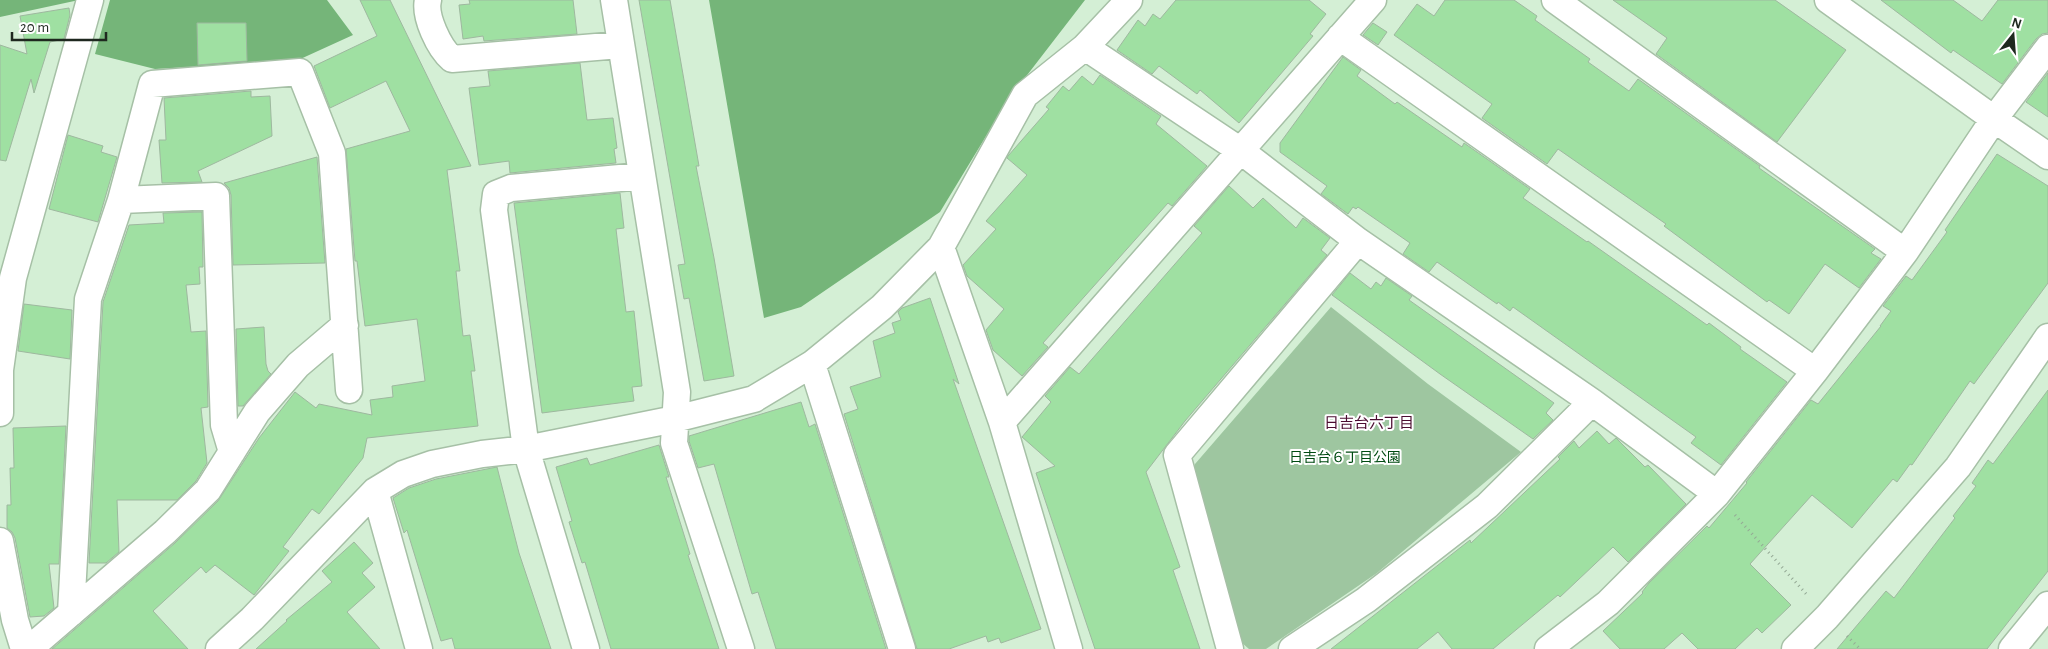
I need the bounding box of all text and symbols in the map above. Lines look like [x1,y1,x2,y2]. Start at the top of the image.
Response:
scale bar [12,10,106,42]
north arrow [1988,10,2038,60]
text: N [2010,15,2023,32]
text: 20 m [20,20,49,35]
district label: 日吉台六丁目 [1324,415,1414,431]
park label: 日吉台６丁目公園 [1289,449,1401,465]

